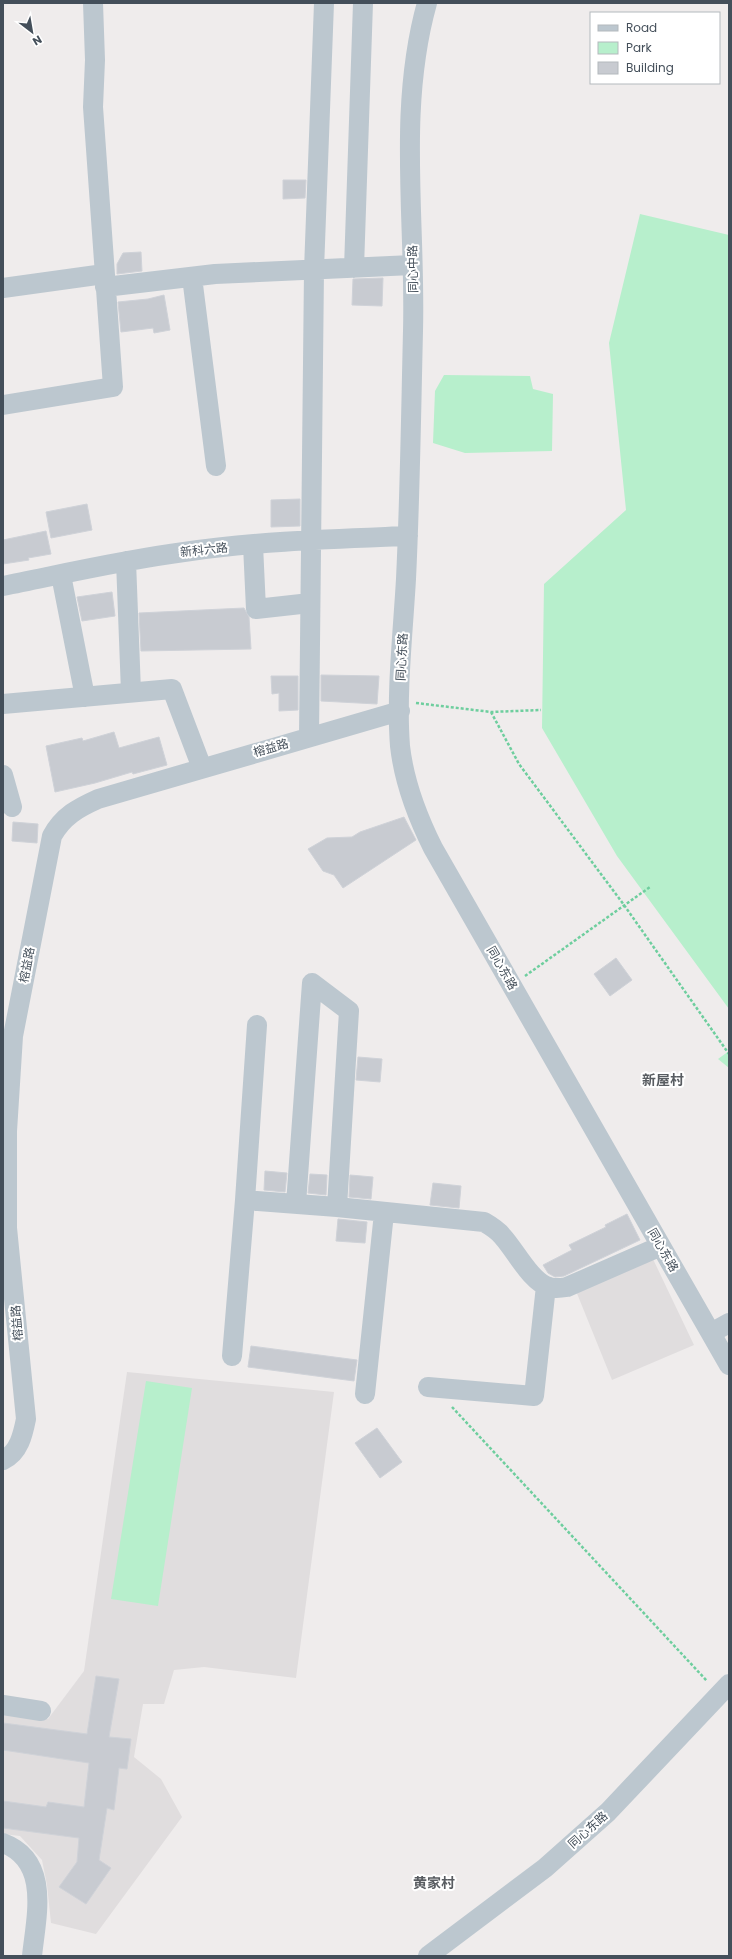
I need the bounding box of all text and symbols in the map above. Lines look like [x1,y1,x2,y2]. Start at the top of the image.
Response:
north arrow [12,12,52,52]
legend [590,12,720,84]
text: Road [626,19,657,36]
text: N [29,32,45,50]
text: Park [626,39,653,56]
text: Building [626,59,674,76]
street label: 同心中路 [404,245,421,293]
street label: 新科六路 [179,539,229,560]
street label: 同心东路 [392,633,411,681]
street label: 榕益路 [251,734,291,761]
street label: 同心东路 [483,943,522,993]
street label: 榕益路 [15,946,38,984]
district label: 新屋村 [642,1070,684,1090]
street label: 同心东路 [644,1225,683,1275]
street label: 榕益路 [6,1304,27,1342]
street label: 同心东路 [564,1807,611,1852]
district label: 黄家村 [413,1873,455,1893]

